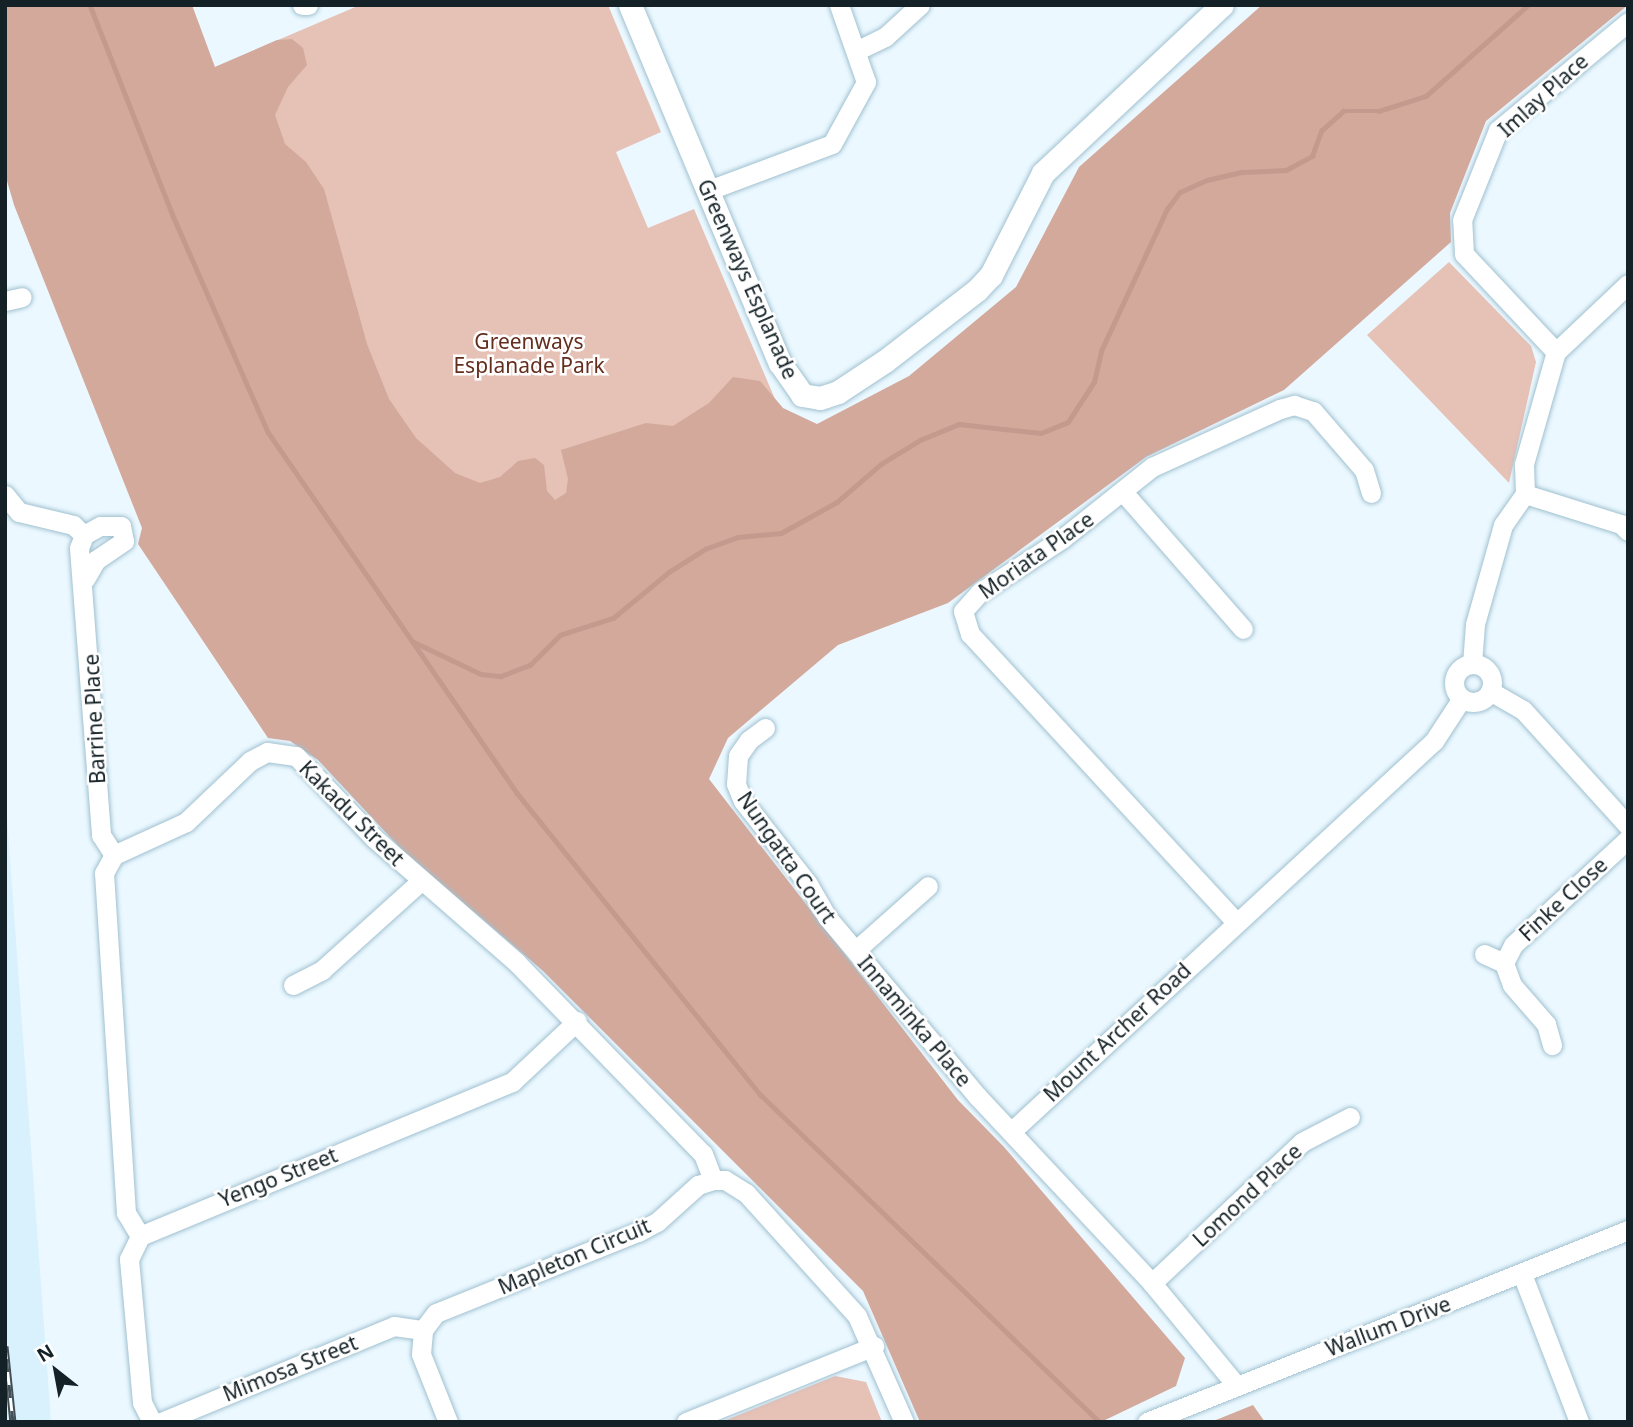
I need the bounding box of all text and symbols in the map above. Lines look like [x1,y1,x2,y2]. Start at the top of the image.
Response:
street label: Imlay Place [1493,48,1593,142]
street label: Greenways Esplanade [693,175,803,383]
park label: Greenways Esplanade Park [453,328,605,378]
street label: Moriata Place [974,506,1098,604]
street label: Barrine Place [78,653,110,785]
street label: Kakadu Street [294,755,410,871]
street label: Nungatta Court [732,787,842,927]
street label: Finke Close [1514,852,1612,946]
street label: Innaminka Place [853,950,977,1092]
street label: Mount Archer Road [1038,957,1196,1107]
street label: Lomond Place [1187,1138,1307,1252]
street label: Yengo Street [215,1142,341,1212]
street label: Mapleton Circuit [494,1213,654,1299]
street label: Wallum Drive [1322,1291,1454,1361]
street label: Mimosa Street [219,1330,361,1406]
north arrow [21,1336,91,1406]
text: N [32,1338,58,1368]

